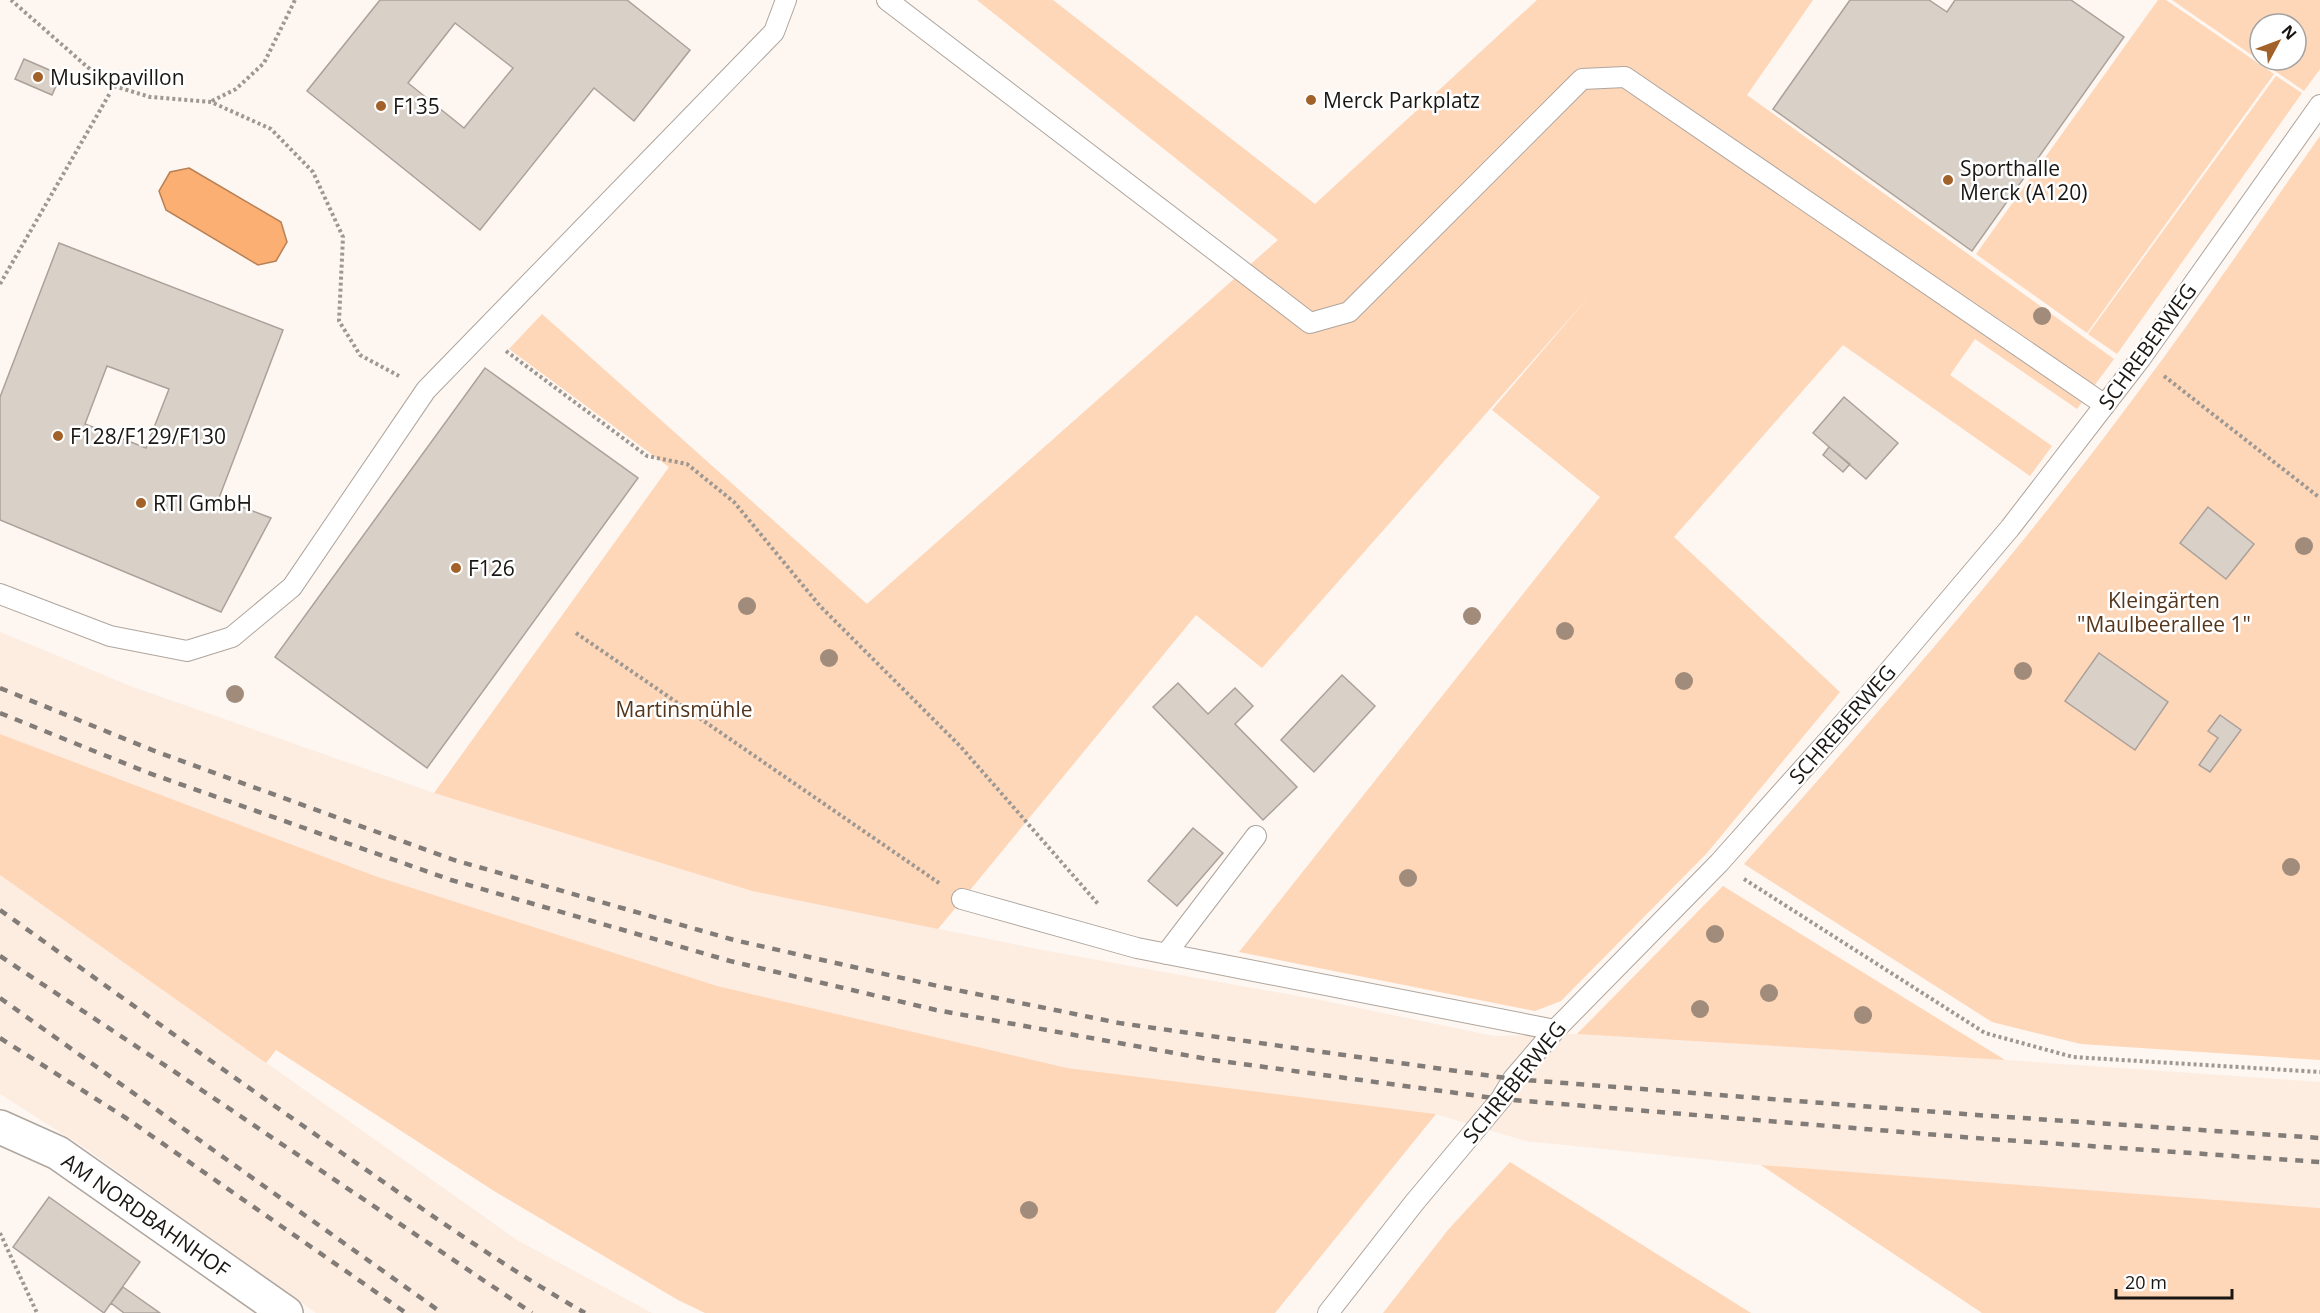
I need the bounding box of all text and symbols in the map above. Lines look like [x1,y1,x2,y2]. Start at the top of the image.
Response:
north arrow [2248,12,2308,72]
text: N [2277,20,2302,44]
place label: Musikpavillon [50,63,185,91]
marker: Musikpavillon [31,70,45,84]
place label: Merck Parkplatz [1323,86,1480,114]
place label: F135 [393,92,440,120]
marker: Merck Parkplatz [1304,93,1318,107]
marker: F135 [374,99,388,113]
place label: Sporthalle Merck (A120) [1960,154,2088,206]
marker: Sporthalle Merck (A120) [1941,173,1955,187]
street label: SCHREBERWEG [2092,277,2202,415]
place label: F128/F129/F130 [70,422,226,450]
marker: F128/F129/F130 [51,429,65,443]
place label: RTI GmbH [153,489,252,517]
marker: RTI GmbH [134,496,148,510]
place label: F126 [468,554,515,582]
marker: F126 [449,561,463,575]
park label: Kleingärten "Maulbeerallee 1" [2077,586,2251,638]
street label: SCHREBERWEG [1782,658,1902,790]
park label: Martinsmühle [615,695,753,723]
street label: SCHREBERWEG [1456,1015,1572,1149]
street label: AM NORDBAHNHOF [57,1147,236,1284]
scale bar [2116,1262,2232,1300]
text: 20 m [2125,1270,2167,1294]

